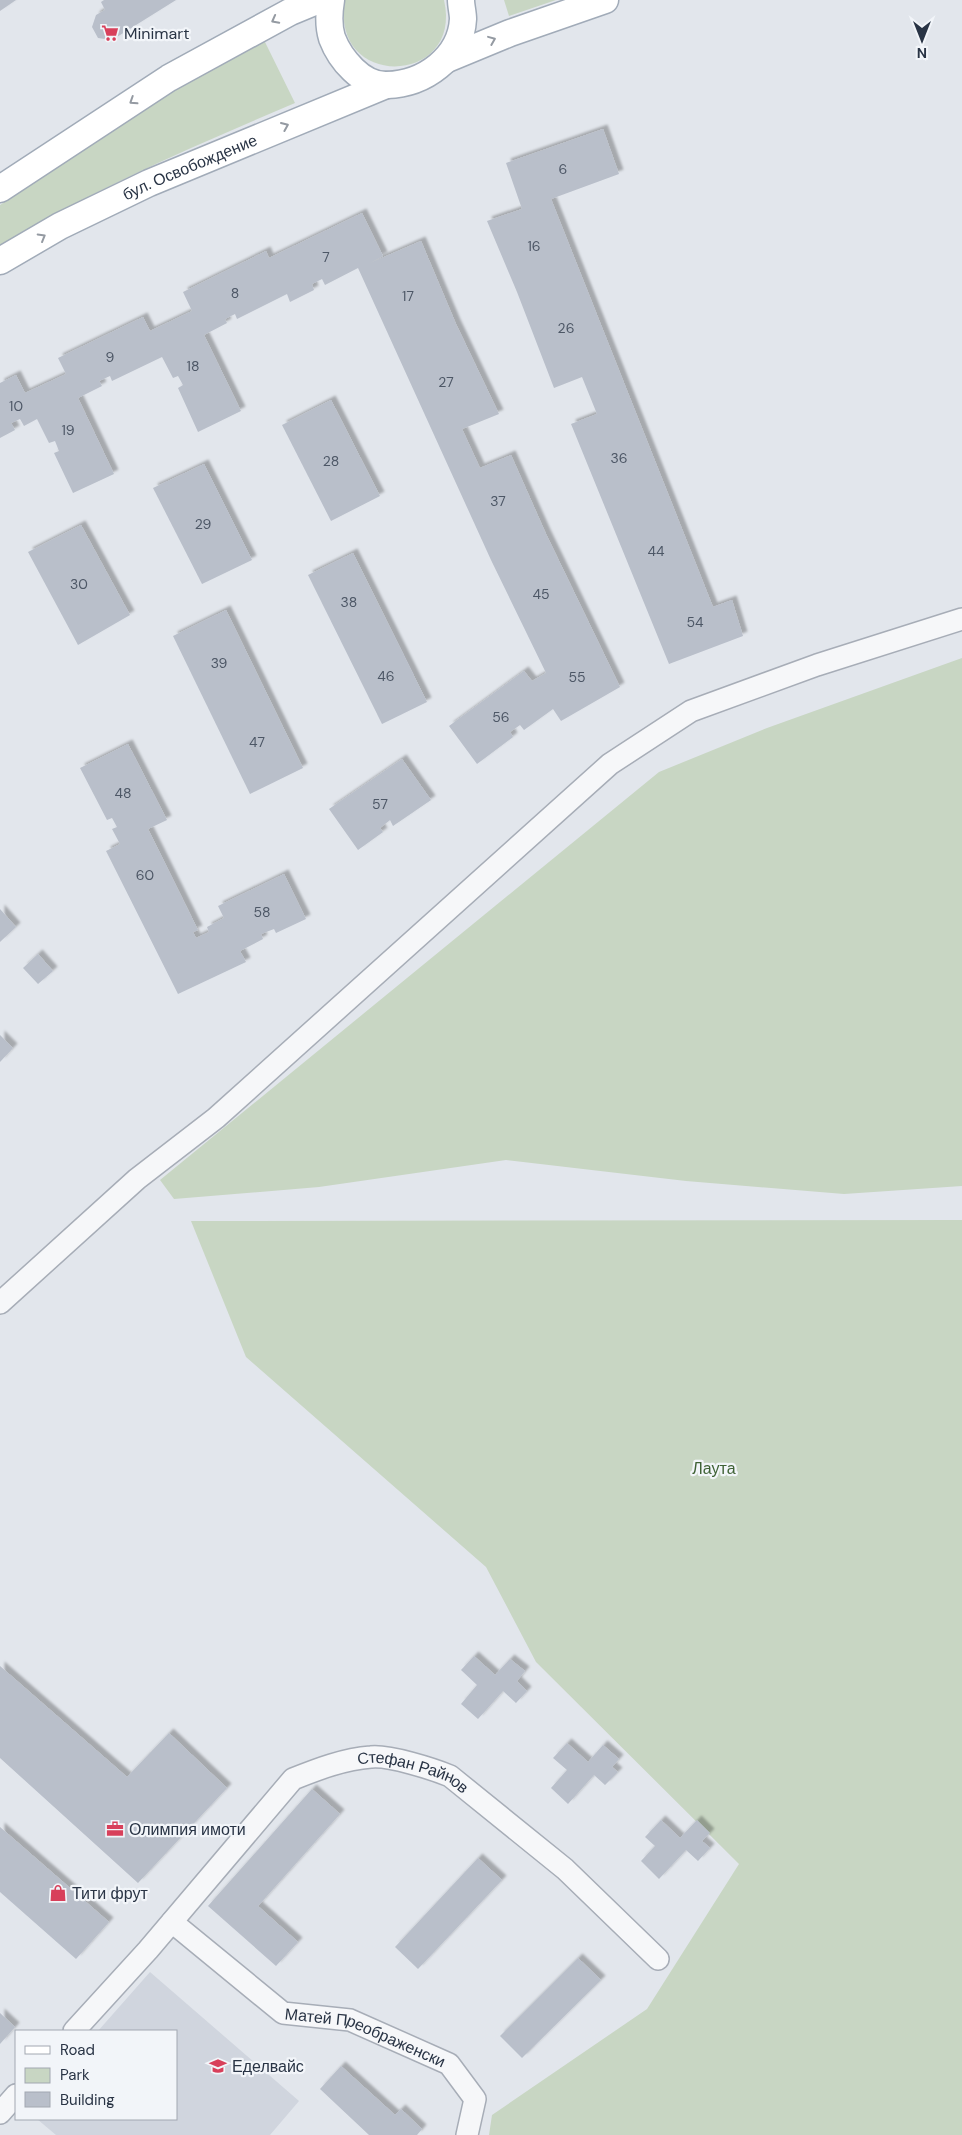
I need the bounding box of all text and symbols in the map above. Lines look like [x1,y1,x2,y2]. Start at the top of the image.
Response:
one-way arrow [271,14,280,24]
north arrow [897,15,947,65]
supermarket icon: Minimart [100,23,120,43]
place label: Minimart [124,23,189,44]
one-way arrow [487,36,496,46]
text: N [917,44,927,62]
one-way arrow [130,94,139,104]
one-way arrow [281,122,289,132]
street label: бул. Освобождение [119,129,260,205]
house number: 6 [559,160,567,178]
one-way arrow [37,233,46,243]
house number: 16 [527,237,541,255]
house number: 7 [322,248,330,266]
house number: 8 [231,284,239,302]
house number: 17 [402,287,414,305]
house number: 26 [558,319,574,337]
house number: 9 [106,348,115,366]
house number: 18 [187,357,199,375]
house number: 27 [438,373,454,391]
house number: 10 [9,397,23,415]
house number: 19 [61,421,75,439]
house number: 36 [610,449,628,467]
house number: 28 [323,452,339,470]
house number: 37 [490,492,506,510]
house number: 29 [195,515,212,533]
house number: 44 [648,542,665,560]
house number: 30 [70,575,88,593]
house number: 45 [532,585,550,603]
house number: 38 [341,593,357,611]
house number: 54 [686,613,704,631]
house number: 39 [211,654,228,672]
house number: 46 [377,667,395,685]
house number: 55 [568,668,586,686]
house number: 56 [492,708,510,726]
house number: 47 [249,733,265,751]
house number: 48 [114,784,132,802]
house number: 57 [372,795,388,813]
house number: 60 [136,866,154,884]
house number: 58 [253,903,271,921]
park label: Лаута [692,1458,736,1479]
street label: Стефан Райнов [356,1746,473,1798]
office icon: Олимпия имоти [105,1819,125,1839]
place label: Олимпия имоти [129,1819,246,1840]
shop icon: Тити фрут [48,1883,68,1903]
place label: Тити фрут [72,1883,148,1904]
street label: Матей Преображенски [284,2003,449,2072]
legend [15,2030,178,2120]
text: Road [60,2040,95,2060]
school or university icon: Еделвайс [208,2056,228,2076]
place label: Еделвайс [232,2056,304,2077]
text: Park [60,2065,90,2085]
text: Building [60,2090,115,2110]

